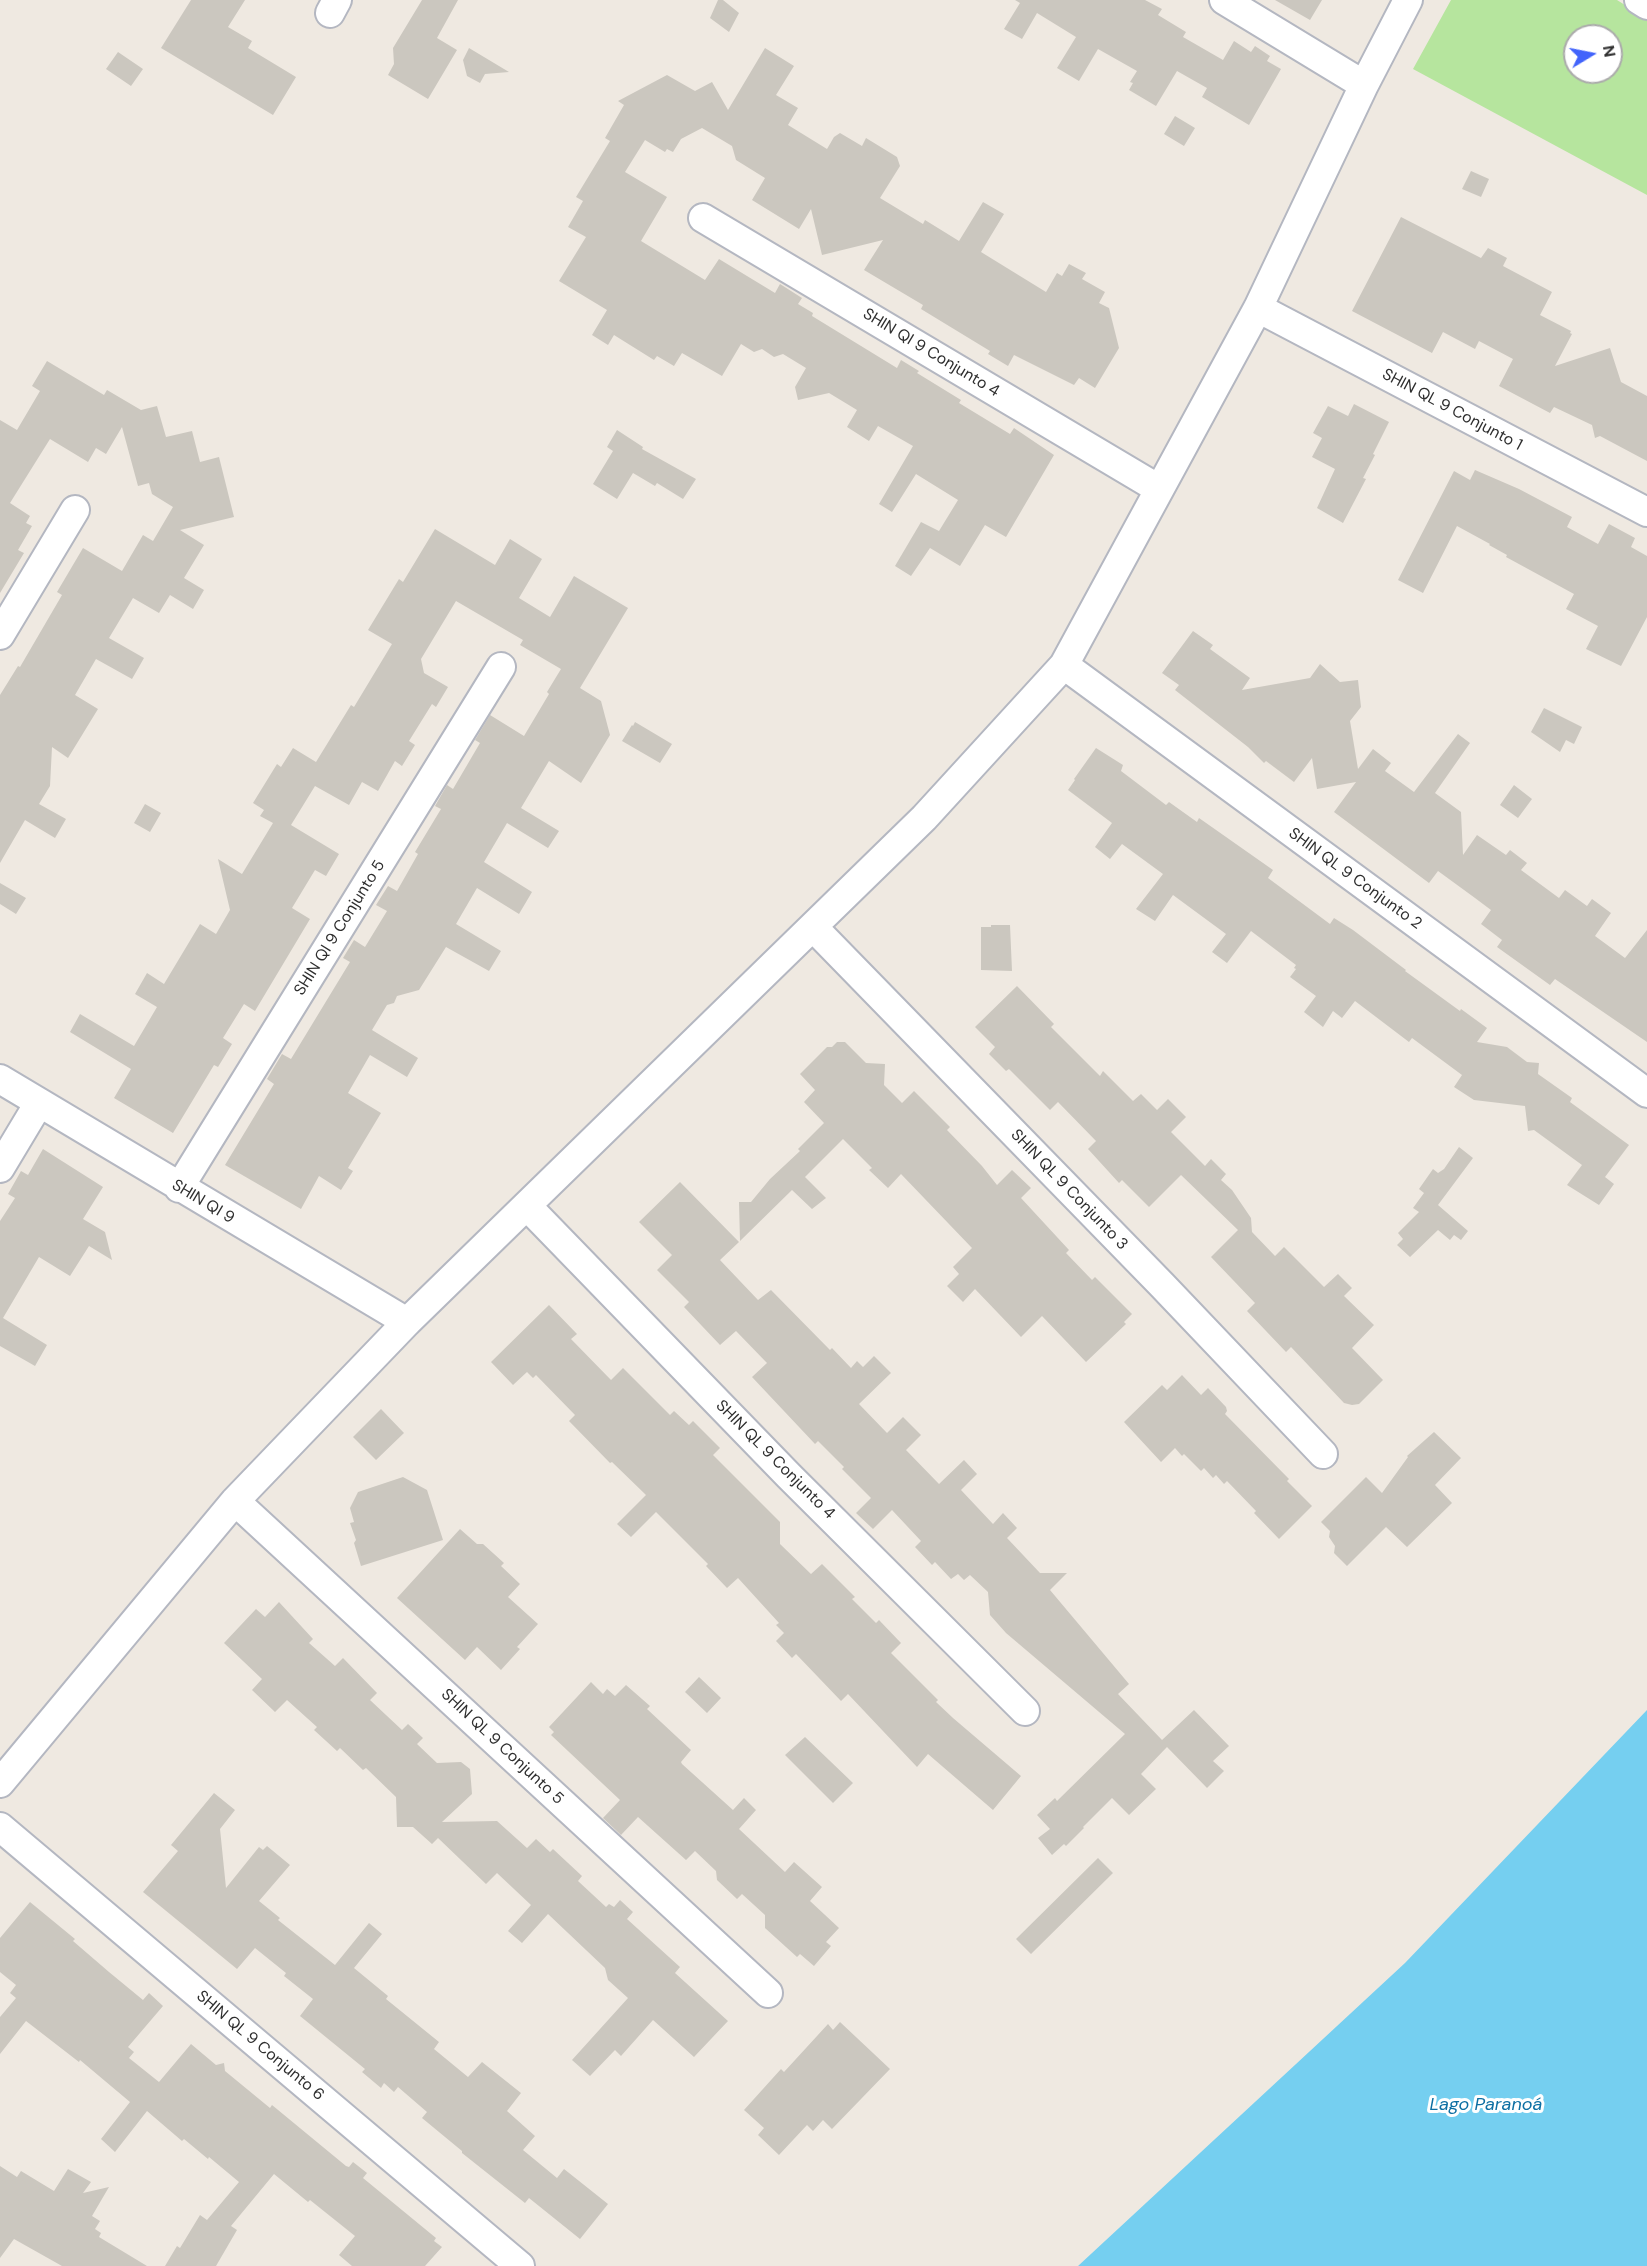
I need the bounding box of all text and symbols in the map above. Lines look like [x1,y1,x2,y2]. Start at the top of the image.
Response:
north arrow [1563,24,1623,84]
text: N [1598,44,1621,59]
street label: SHIN QI 9 Conjunto 4 [859,305,1003,401]
street label: SHIN QL 9 Conjunto 1 [1379,365,1525,455]
street label: SHIN QL 9 Conjunto 2 [1285,824,1425,934]
street label: SHIN QI 9 Conjunto 5 [291,857,389,999]
street label: SHIN QL 9 Conjunto 3 [1006,1126,1132,1254]
street label: SHIN QI 9 [168,1176,238,1228]
street label: SHIN QL 9 Conjunto 4 [711,1396,839,1524]
street label: SHIN QL 9 Conjunto 5 [437,1685,567,1809]
street label: SHIN QL 9 Conjunto 6 [192,1987,328,2105]
water label: Lago Paranoá [1430,2094,1542,2116]

